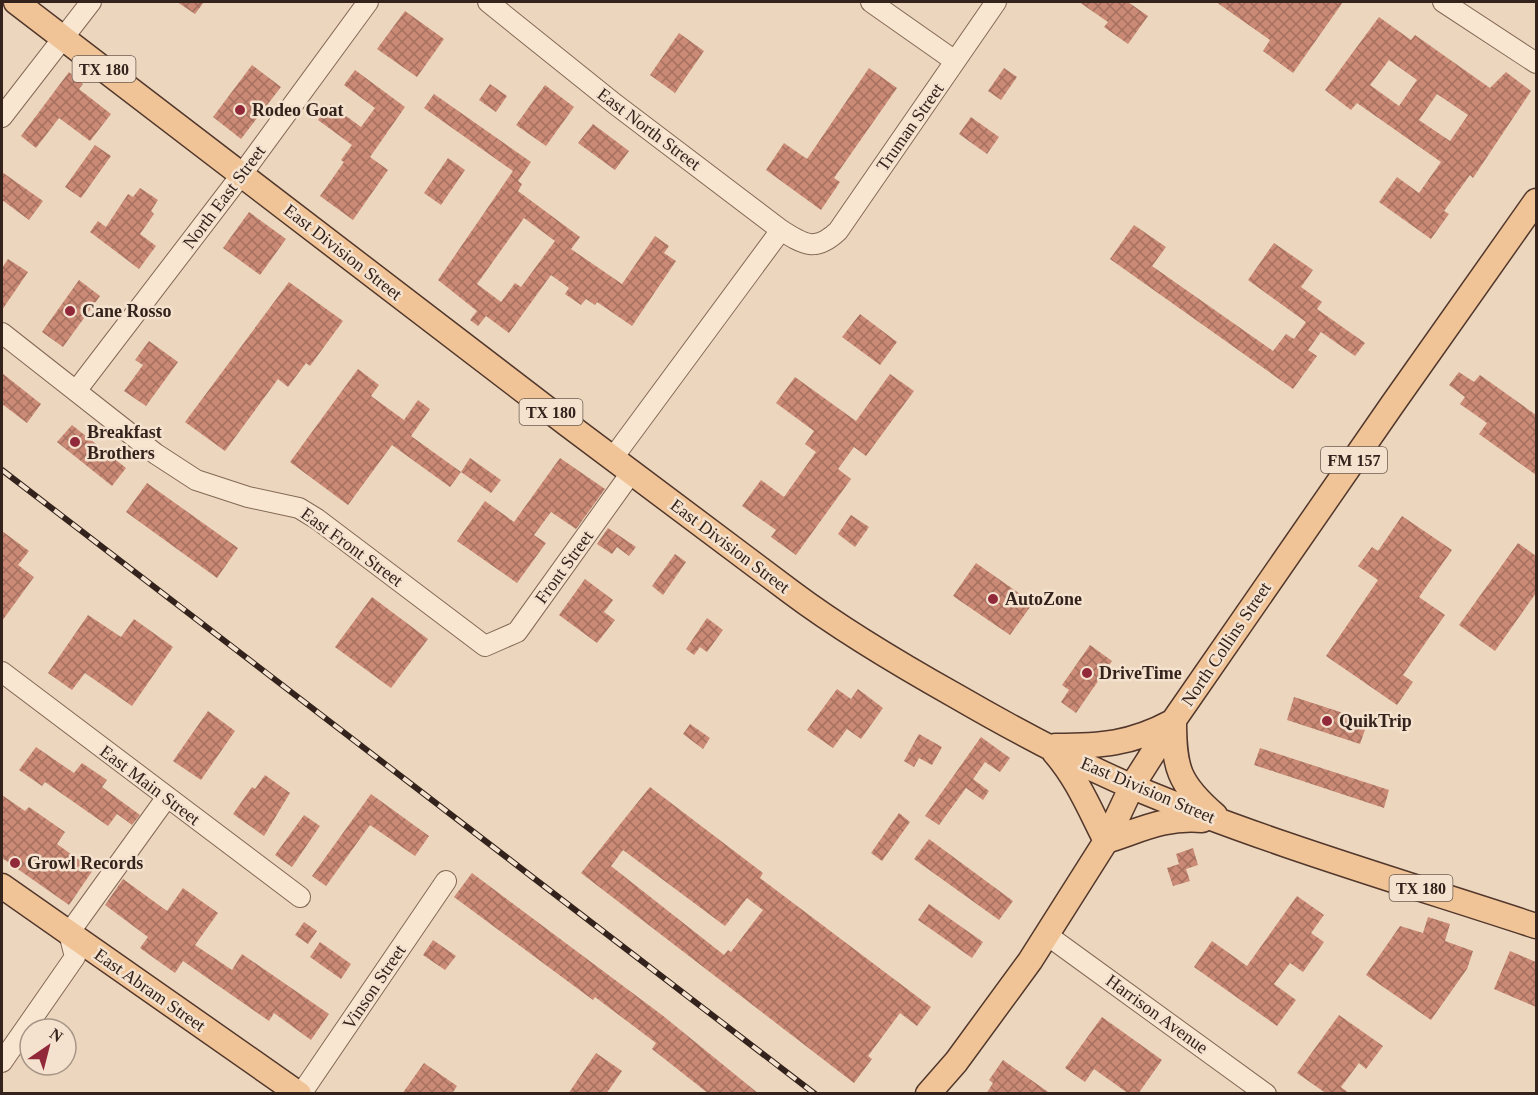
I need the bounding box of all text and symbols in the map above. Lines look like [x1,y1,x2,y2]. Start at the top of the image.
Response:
road number: TX 180 [72,56,136,82]
street label: Truman Street [872,79,948,175]
street label: East North Street [593,84,705,174]
place label: Rodeo Goat [252,100,344,120]
marker: Rodeo Goat [233,103,247,117]
street label: North East Street [179,141,269,253]
street label: East Division Street [280,200,406,304]
place label: Cane Rosso [82,301,172,321]
marker: Cane Rosso [63,304,77,318]
road number: TX 180 [520,399,582,425]
place label: Breakfast Brothers [87,422,162,463]
marker: Breakfast Brothers [68,435,82,449]
road number: FM 157 [1321,447,1387,473]
street label: East Division Street [666,495,794,597]
street label: East Front Street [297,503,407,591]
street label: Front Street [531,527,597,607]
street label: North Collins Street [1177,578,1275,710]
place label: AutoZone [1005,589,1082,609]
marker: AutoZone [986,592,1000,606]
place label: DriveTime [1099,663,1182,683]
marker: DriveTime [1080,666,1094,680]
place label: QuikTrip [1339,711,1412,731]
marker: QuikTrip [1320,714,1334,728]
street label: East Main Street [96,741,204,829]
street label: East Division Street [1078,753,1218,827]
place label: Growl Records [27,853,143,873]
marker: Growl Records [8,856,22,870]
road number: TX 180 [1390,875,1452,901]
street label: Vinson Street [338,941,410,1033]
street label: East Abram Street [91,944,209,1036]
street label: Harrison Avenue [1102,970,1212,1058]
north arrow [18,1017,78,1077]
text: N [47,1025,66,1046]

